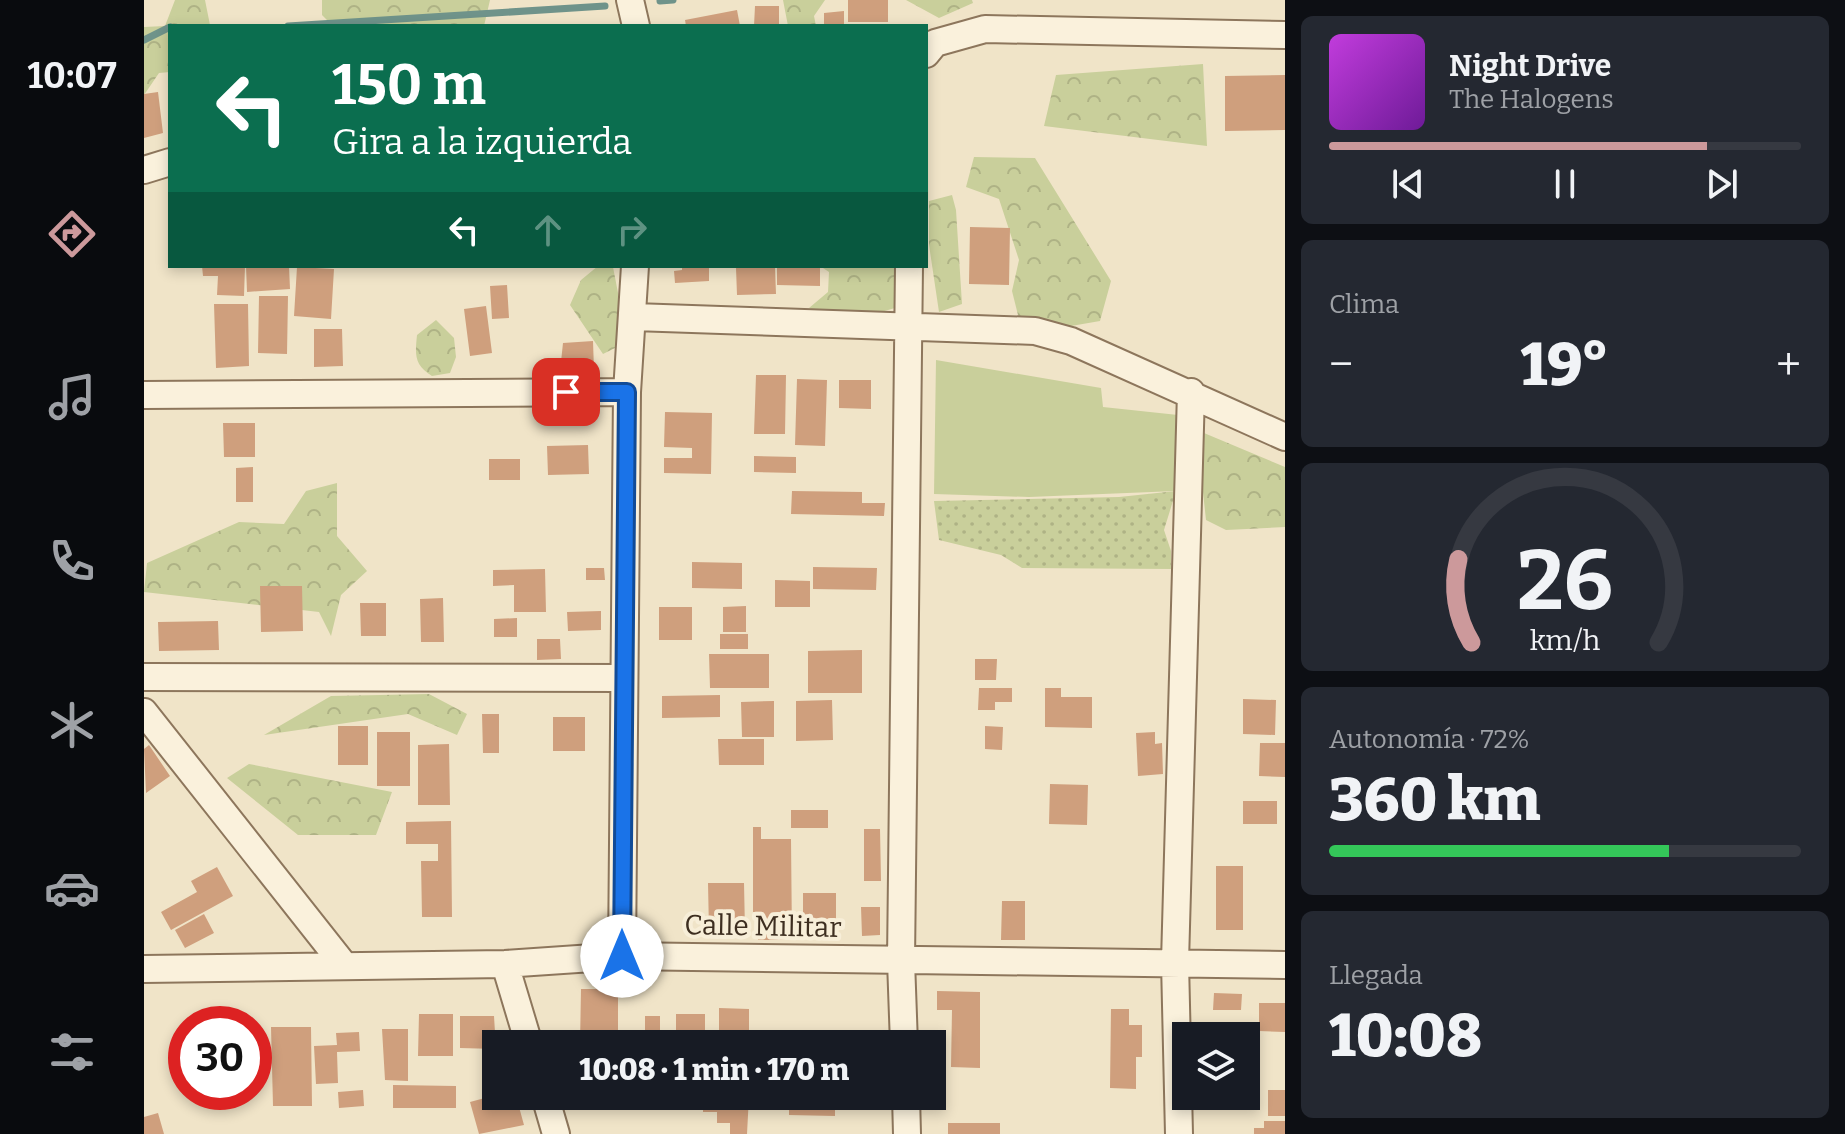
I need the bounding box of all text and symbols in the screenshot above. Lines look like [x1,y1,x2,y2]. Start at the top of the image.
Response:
text: Night Drive [1449,48,1611,84]
text: 150 m [332,52,486,119]
text: 10:07 [27,54,117,98]
icon: left [200,56,304,160]
text: The Halogens [1449,84,1614,115]
text: Gira a la izquierda [332,120,632,164]
icon: previous [1386,162,1430,206]
icon: pause [1543,162,1587,206]
icon: next [1700,162,1744,206]
icon: directions [44,206,100,262]
icon: left [442,208,486,252]
icon: ahead [526,208,570,252]
icon: right [610,208,654,252]
text: Clima [1329,289,1399,320]
text: 19° [1520,329,1609,401]
text: − [1329,338,1353,391]
text: + [1776,338,1801,391]
pin [532,358,600,426]
icon: music [44,369,100,425]
icon: arrive [544,370,588,414]
text: 26 [1517,531,1613,631]
icon: phone [44,533,100,589]
text: km/h [1530,623,1601,658]
icon: climate [44,697,100,753]
text: Autonomía · 72% [1329,724,1530,755]
text: 360 km [1329,764,1540,836]
icon: car [44,860,100,916]
street label: Calle Militar [684,908,842,944]
position arrow [580,914,664,998]
text: Llegada [1329,960,1423,991]
text: 10:08 [1329,1000,1482,1072]
speed limit sign: 30 [168,1006,272,1110]
map controls [1172,1022,1260,1110]
button: layers [1172,1022,1260,1110]
icon: filters [44,1024,100,1080]
text: 10:08 · 1 min · 170 m [579,1052,849,1088]

